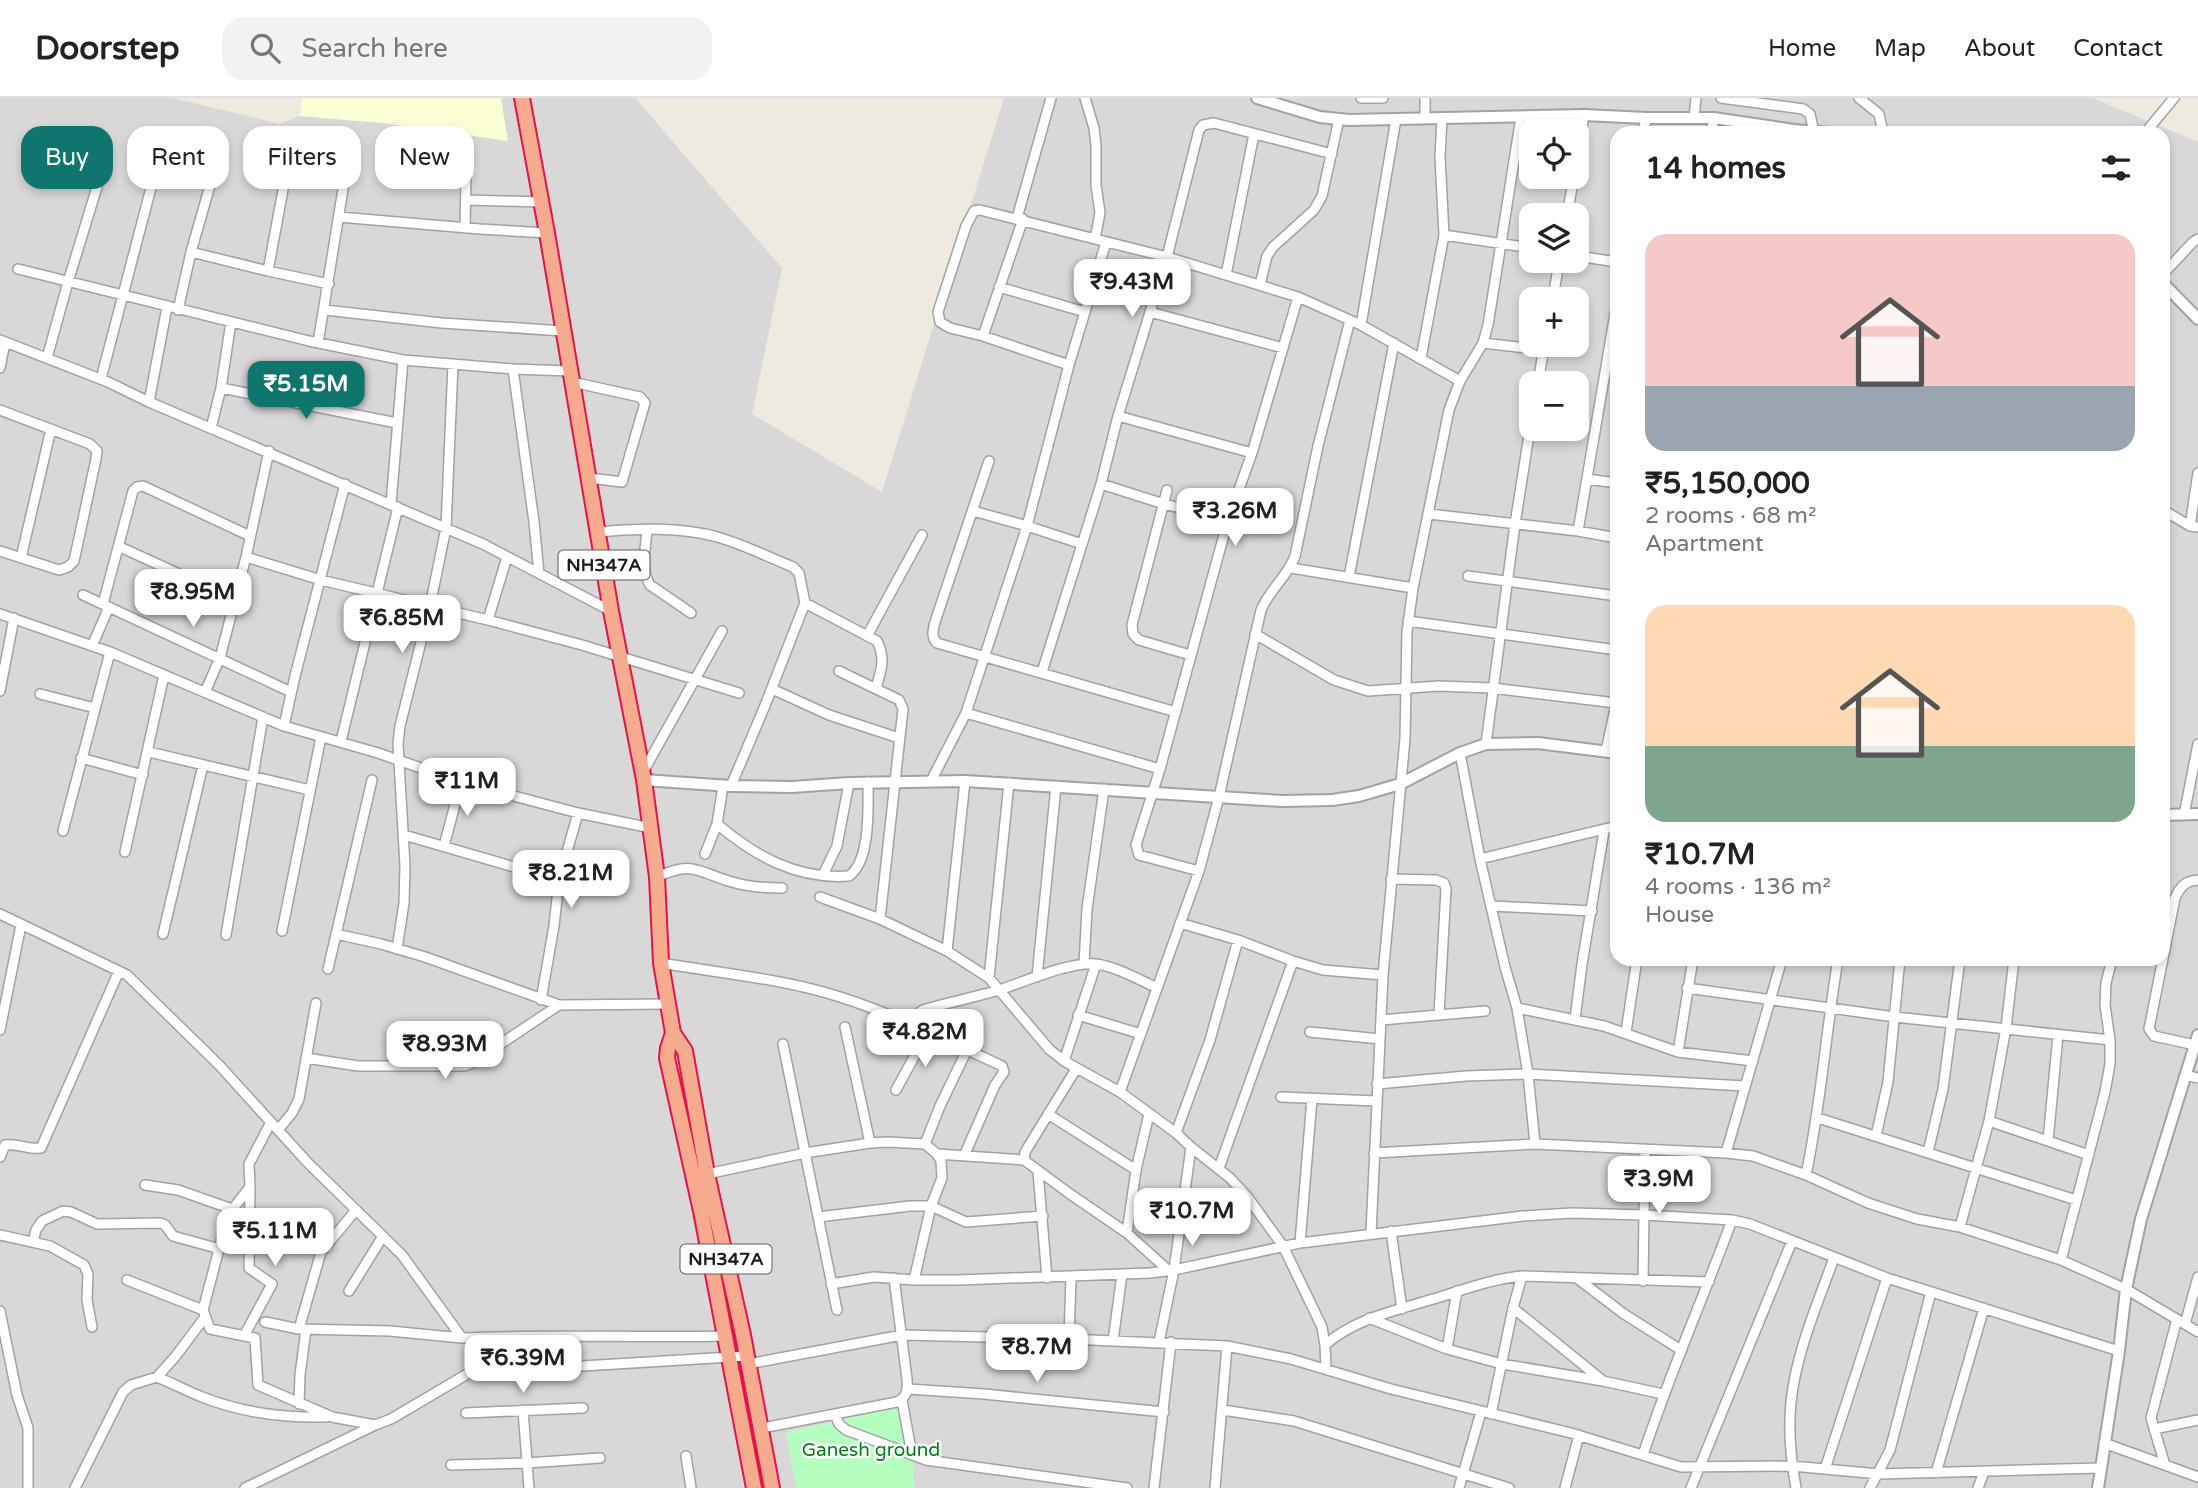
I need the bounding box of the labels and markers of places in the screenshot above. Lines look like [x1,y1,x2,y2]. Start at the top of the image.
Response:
pin: ₹9.43M [1075,260,1189,319]
pin: ₹5.15M [249,362,363,421]
pin: ₹3.26M [1178,489,1292,548]
pin: ₹8.95M [136,570,250,629]
pin: ₹6.85M [345,596,459,655]
pin: ₹11M [426,758,508,818]
pin: ₹8.21M [514,850,628,910]
pin: ₹4.82M [868,1010,982,1069]
pin: ₹8.93M [388,1021,502,1081]
pin: ₹3.9M [1610,1156,1708,1216]
pin: ₹10.7M [1135,1188,1249,1248]
pin: ₹5.11M [218,1208,332,1268]
pin: ₹8.7M [988,1324,1086,1384]
pin: ₹6.39M [466,1336,580,1395]

